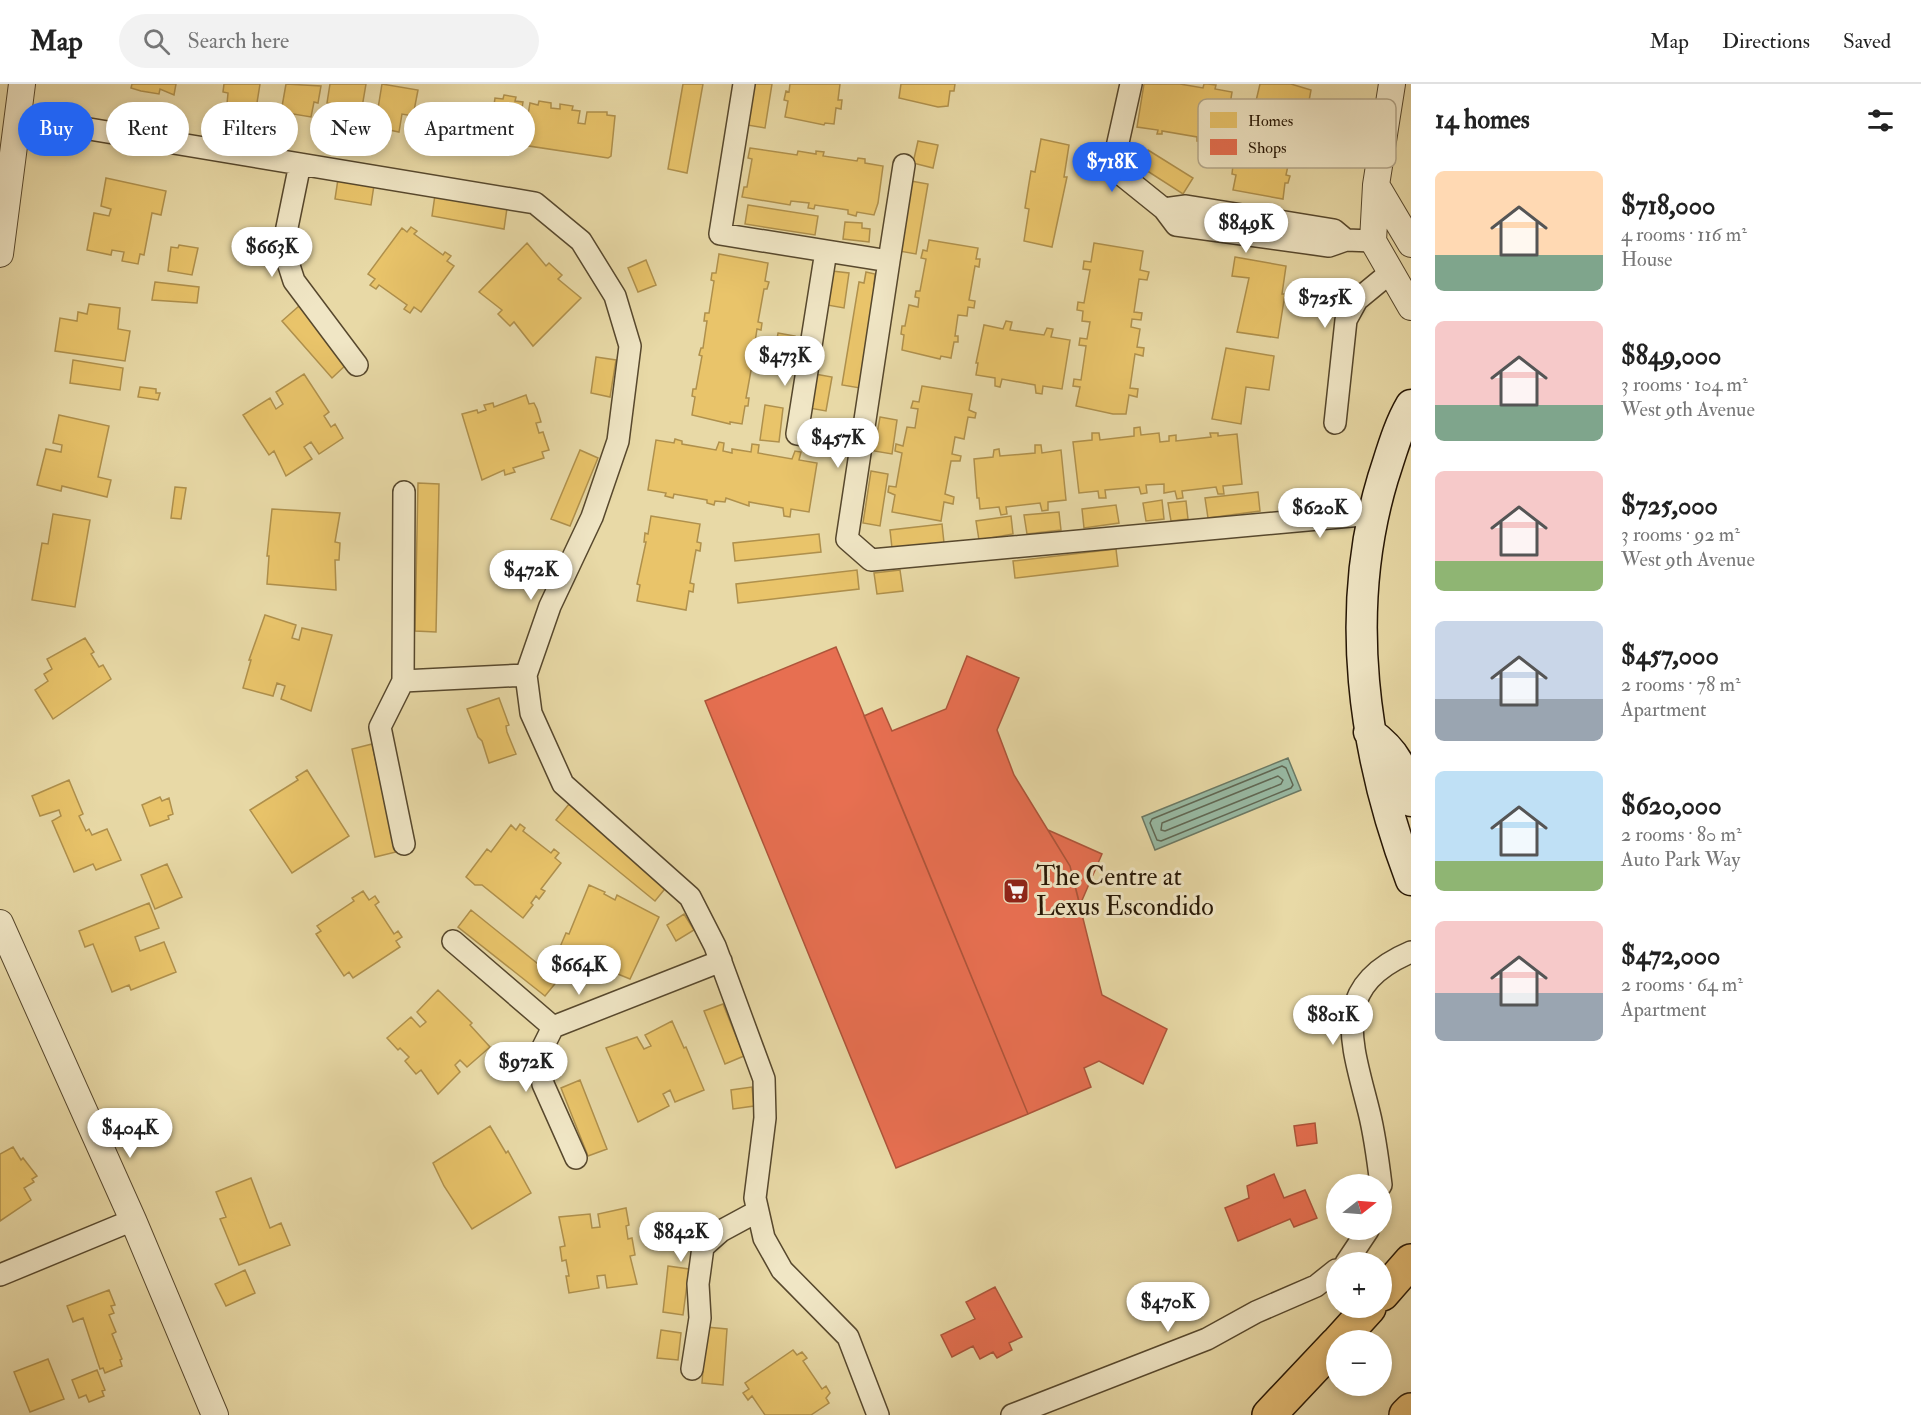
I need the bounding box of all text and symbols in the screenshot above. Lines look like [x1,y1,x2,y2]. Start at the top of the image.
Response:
search box [119,14,539,68]
text: Map [30,24,83,59]
icon: search [140,25,173,58]
text: Search here [188,27,289,55]
text: Map [1649,28,1689,55]
text: Directions [1722,28,1810,55]
text: Saved [1843,28,1891,55]
legend [1198,99,1396,168]
chip: Buy [18,102,94,156]
chip: Rent [106,102,189,156]
chip: Filters [201,102,298,156]
chip: New [310,102,392,156]
chip: Apartment [404,102,535,156]
text: 14 homes [1435,104,1530,136]
icon: filters [1864,104,1897,137]
text: Homes [1248,111,1293,131]
text: Shops [1248,138,1287,159]
pin: $718K [1070,142,1154,193]
text: $718K [1086,149,1138,174]
text: $718,000 [1621,190,1715,222]
icon: home [1483,195,1555,267]
pin: $849K [1204,203,1288,254]
text: $849K [1218,210,1274,235]
text: 4 rooms · 116 m² [1621,222,1747,247]
pin: $663K [230,227,314,278]
text: $663K [245,234,299,259]
text: House [1621,247,1672,272]
pin: $725K [1283,278,1367,329]
text: $725K [1298,285,1352,310]
pin: $473K [743,336,827,387]
text: $849,000 [1621,340,1721,372]
text: $473K [759,343,811,368]
icon: home [1483,345,1555,417]
text: 3 rooms · 104 m² [1621,372,1748,397]
text: West 9th Avenue [1621,397,1755,422]
pin: $457K [796,418,880,469]
text: $457K [811,425,865,450]
pin: $620K [1278,488,1362,539]
text: $725,000 [1621,490,1718,522]
text: $620K [1292,495,1348,520]
icon: home [1483,495,1555,567]
text: 3 rooms · 92 m² [1621,522,1740,547]
text: West 9th Avenue [1621,547,1755,572]
pin: $472K [489,550,573,601]
text: $472K [504,557,558,582]
text: $457,000 [1621,640,1719,672]
icon: home [1483,645,1555,717]
text: 2 rooms · 78 m² [1621,672,1741,697]
text: Apartment [1621,697,1706,722]
text: $620,000 [1621,790,1722,822]
icon: home [1483,795,1555,867]
text: 2 rooms · 80 m² [1621,822,1742,847]
text: Auto Park Way [1621,847,1740,872]
place label: The Centre at Lexus Escondido [1036,861,1214,923]
supermarket icon: The Centre at Lexus Escondido [1001,876,1031,906]
text: $472,000 [1621,940,1720,972]
pin: $664K [537,945,621,996]
icon: home [1483,945,1555,1017]
text: $664K [551,952,607,977]
text: 2 rooms · 64 m² [1621,972,1743,997]
pin: $801K [1291,995,1375,1046]
text: Apartment [1621,997,1706,1022]
text: $801K [1307,1002,1359,1027]
pin: $972K [484,1042,568,1093]
text: $972K [499,1049,553,1074]
pin: $404K [88,1108,172,1159]
text: $404K [101,1115,159,1140]
north arrow [1326,1174,1392,1240]
map controls [1326,1174,1392,1396]
pin: $842K [639,1212,723,1263]
text: $842K [653,1219,709,1244]
button: + [1326,1252,1392,1318]
pin: $470K [1126,1282,1210,1333]
text: $470K [1141,1289,1196,1314]
button: − [1326,1330,1392,1396]

